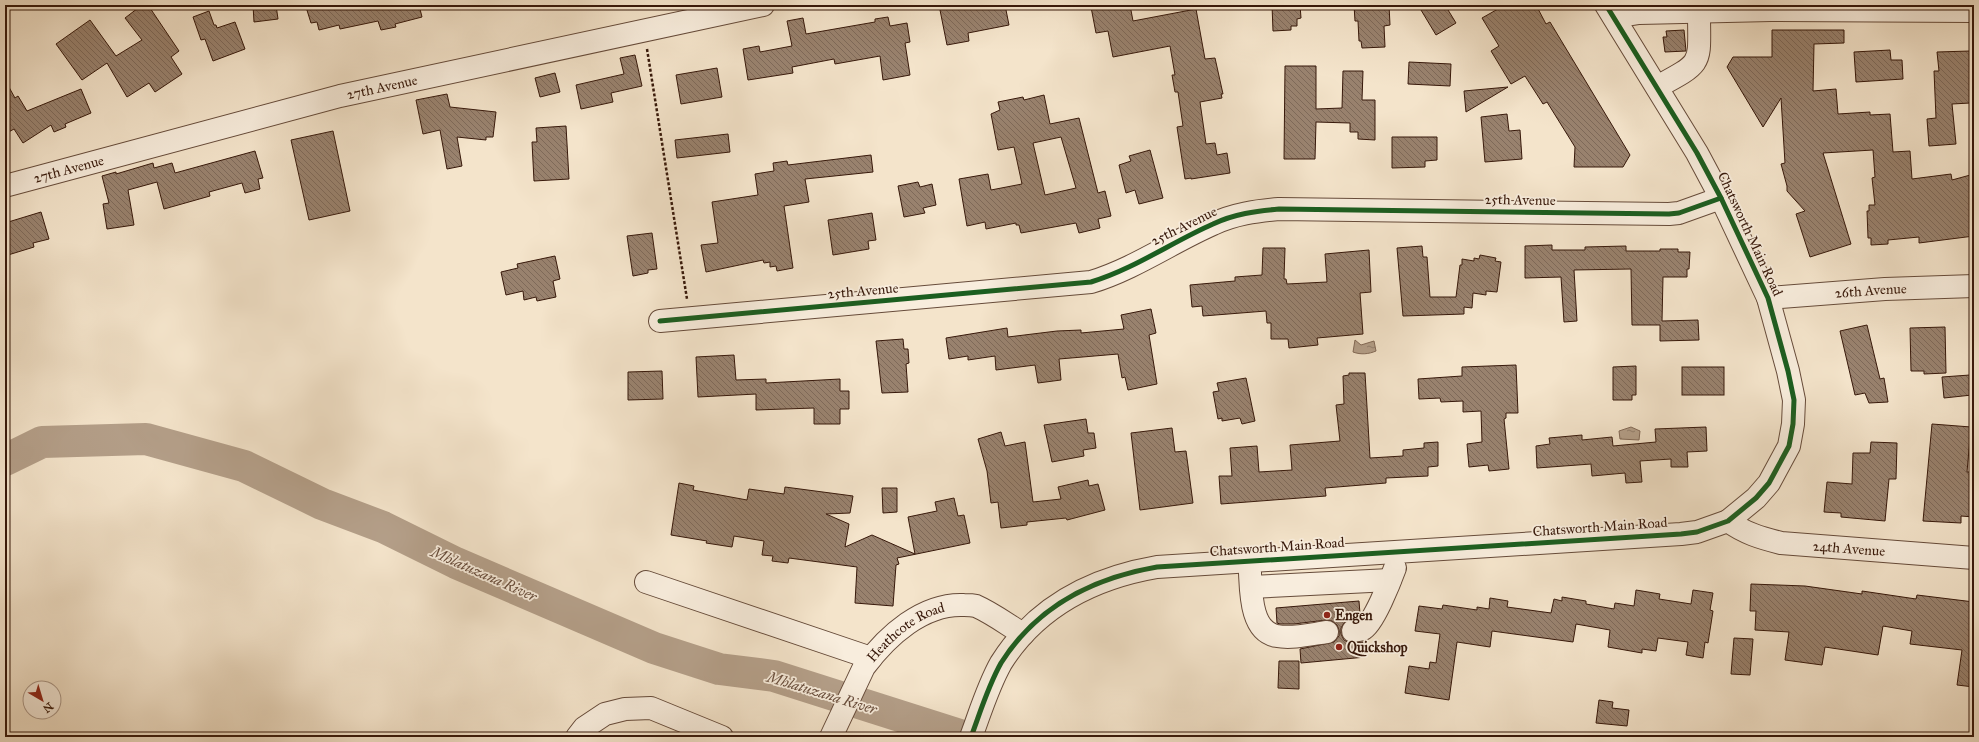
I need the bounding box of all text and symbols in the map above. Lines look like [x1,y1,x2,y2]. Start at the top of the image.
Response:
street label: 27th Avenue [345,71,419,103]
street label: 27th Avenue [32,151,106,186]
street label: Chatsworth Main Road [1714,169,1786,299]
street label: 25th Avenue [1484,191,1556,209]
street label: 25th Avenue [1148,203,1220,249]
street label: 25th Avenue [827,279,899,303]
street label: 26th Avenue [1834,280,1907,301]
street label: Chatsworth Main Road [1532,514,1668,540]
street label: Chatsworth Main Road [1209,534,1345,560]
street label: 24th Avenue [1812,537,1886,560]
water label: Mhlatuzana River [426,542,540,606]
street label: Heathcote Road [863,598,946,665]
place label: Engen [1335,607,1373,625]
marker: Engen [1322,610,1332,620]
place label: Quickshop [1347,639,1408,657]
marker: Quickshop [1334,642,1344,652]
water label: Mhlatuzana River [763,667,880,718]
north arrow [22,680,62,720]
text: N [40,699,56,716]

